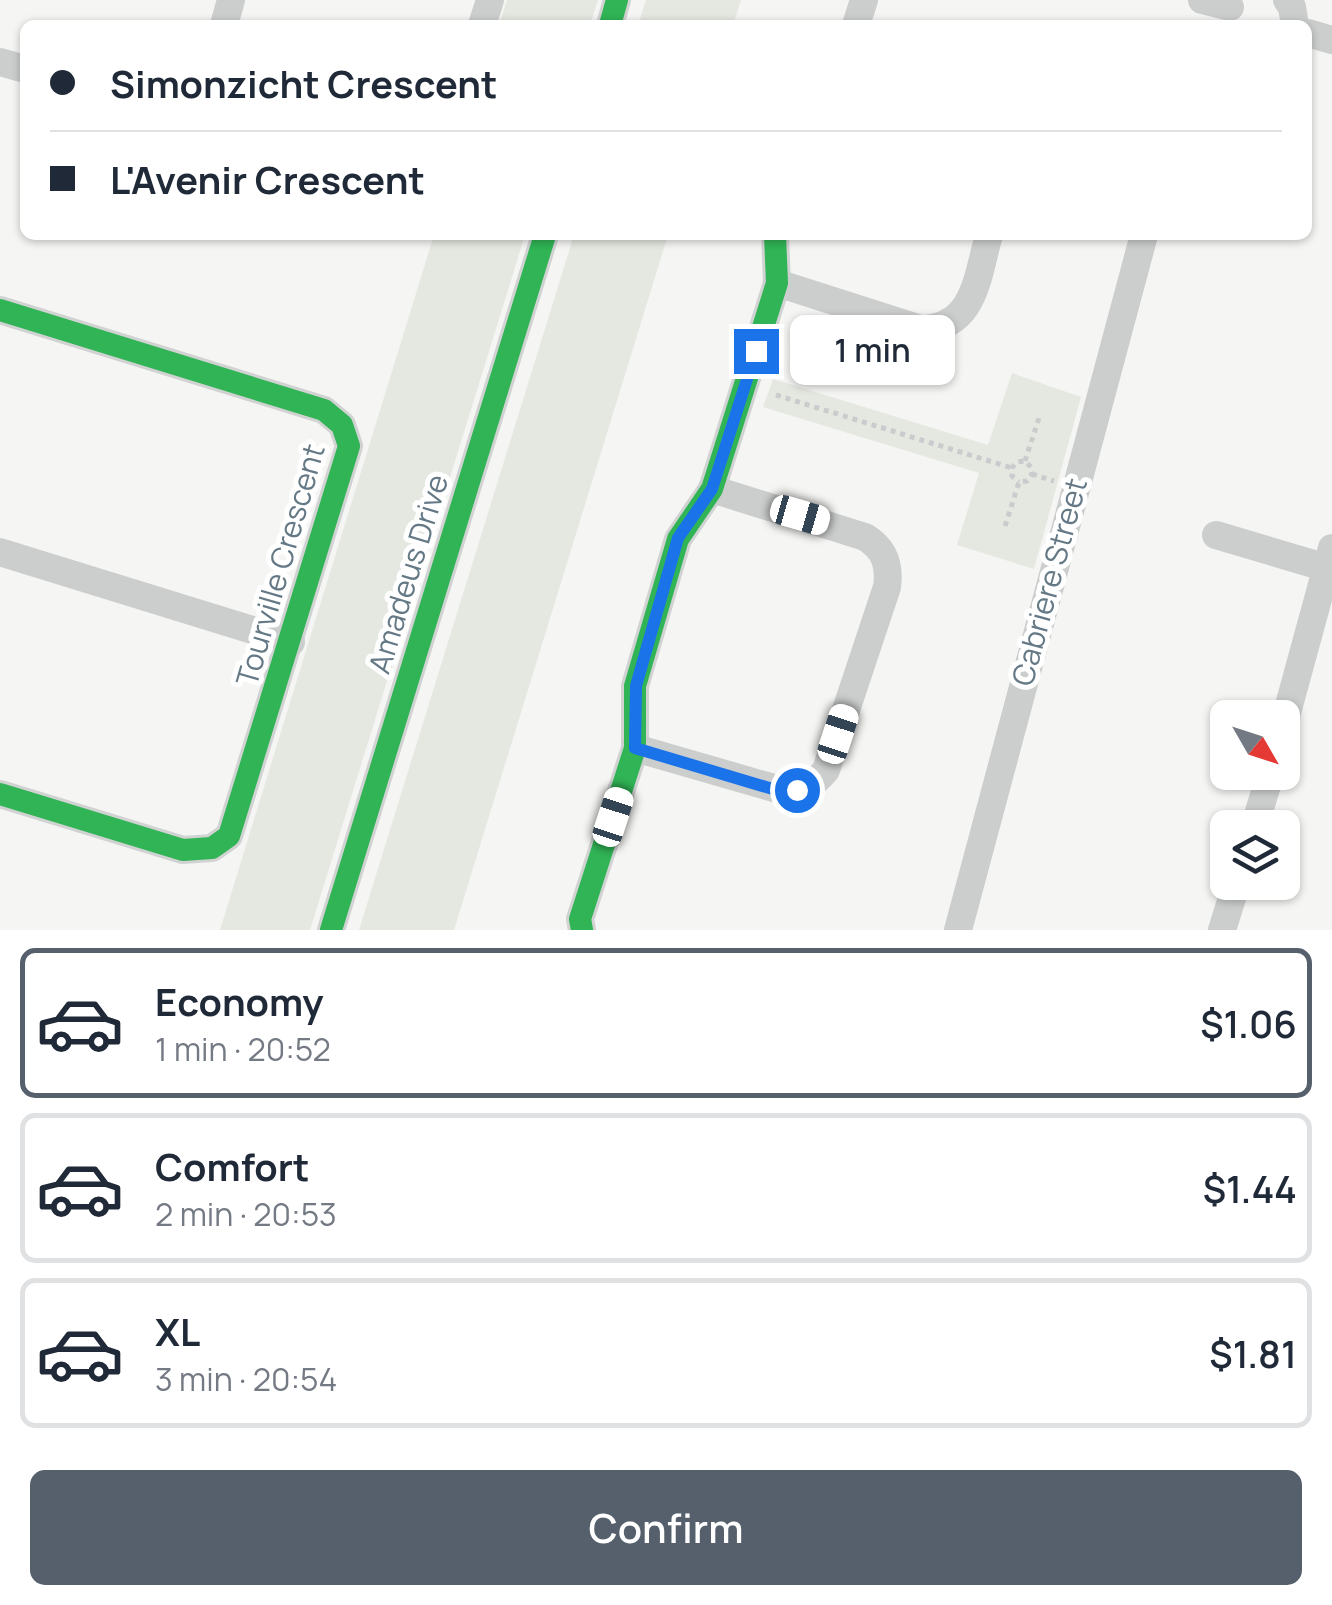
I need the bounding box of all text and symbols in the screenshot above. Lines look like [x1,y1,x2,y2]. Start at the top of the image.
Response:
text: Simonzicht Crescent [110,57,498,109]
text: L'Avenir Crescent [110,153,425,205]
callout: 1 min [791,316,956,386]
text: 1 min [834,328,911,372]
route end [734,329,779,374]
street label: Tourville Crescent [225,439,334,690]
street label: Amadeus Drive [358,469,457,678]
street label: Cabriere Street [1001,473,1096,690]
car [767,492,833,538]
north arrow [1210,700,1300,790]
map controls [1210,700,1300,900]
car [814,701,862,767]
route start [775,768,820,813]
car [589,784,637,850]
button: layers [1210,810,1300,900]
text: Economy [155,975,324,1027]
icon: car [35,978,125,1068]
text: $1.06 [1200,997,1297,1049]
text: 1 min · 20:52 [155,1027,331,1071]
text: Comfort [155,1140,309,1192]
icon: car [35,1143,125,1233]
text: $1.44 [1203,1162,1297,1214]
text: 2 min · 20:53 [155,1192,337,1236]
text: XL [155,1305,200,1357]
icon: car [35,1308,125,1398]
text: $1.81 [1209,1327,1297,1379]
text: 3 min · 20:54 [155,1357,337,1401]
button: Confirm [30,1470,1302,1585]

